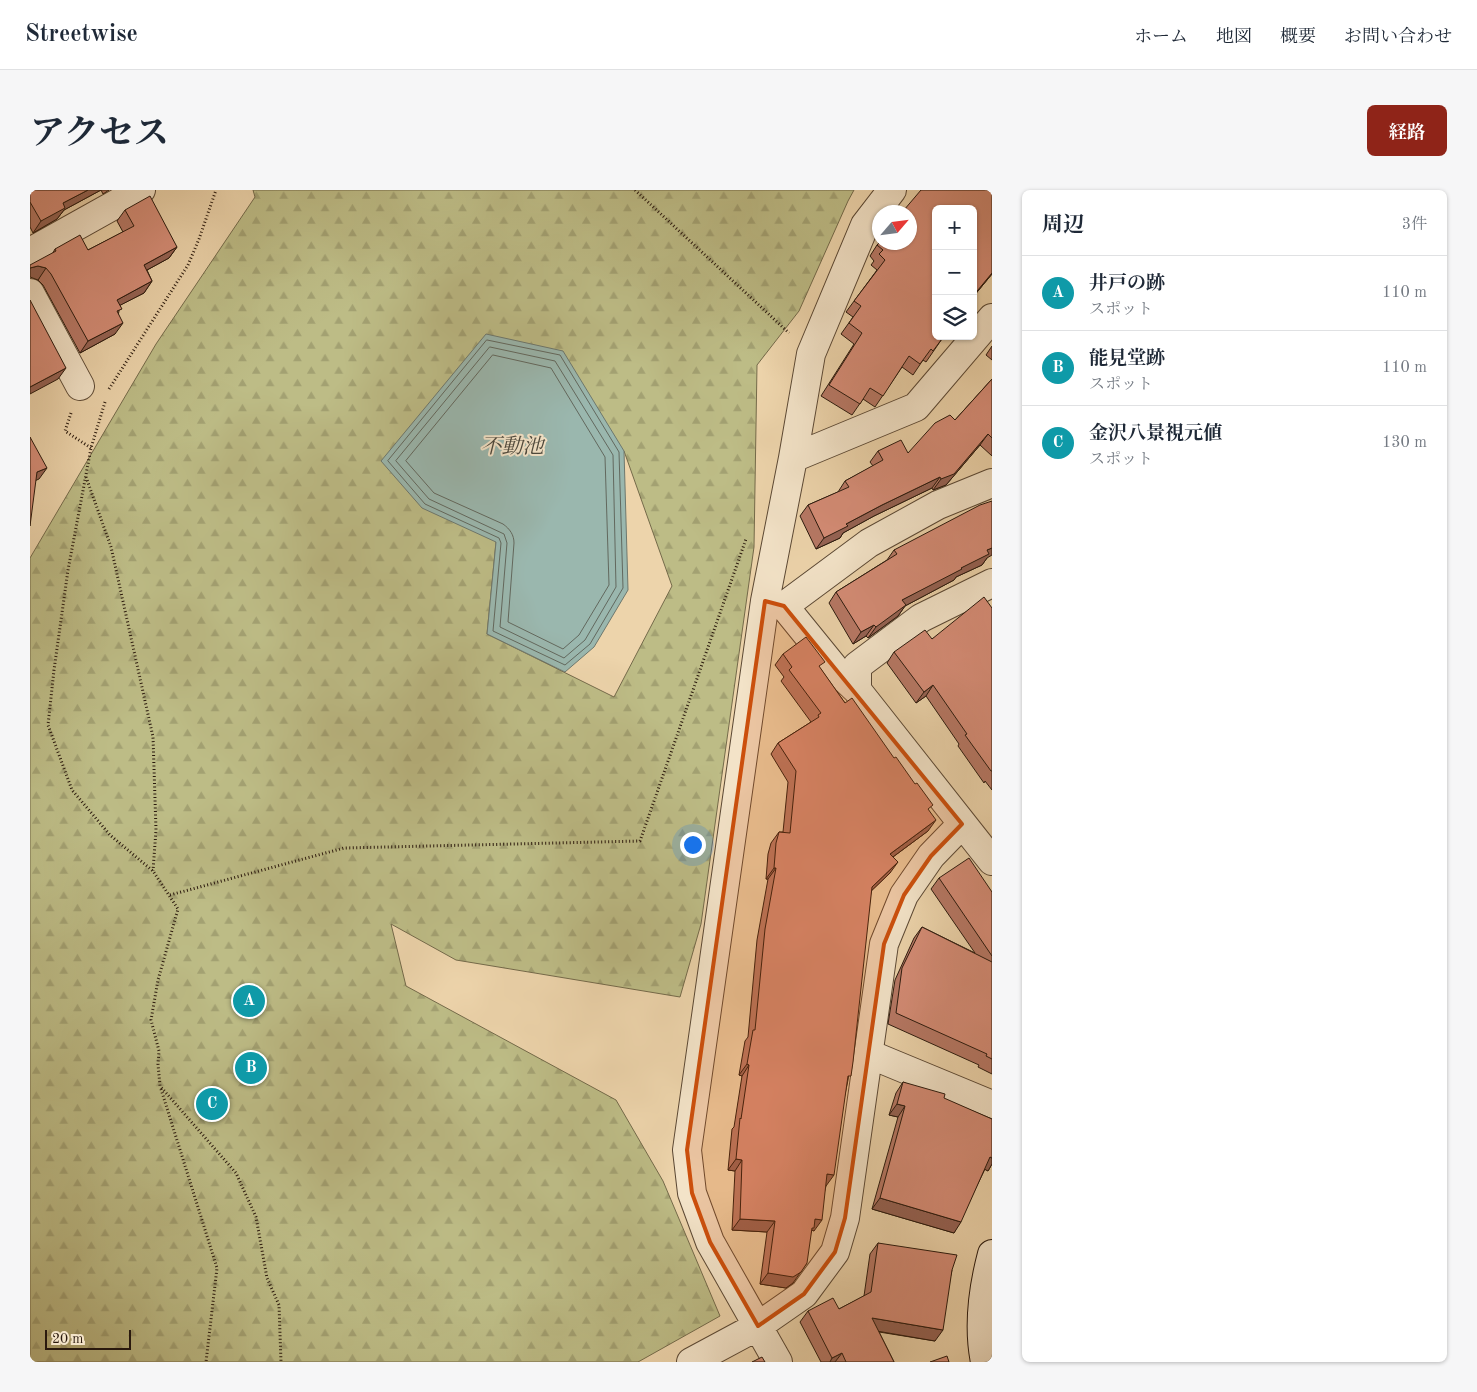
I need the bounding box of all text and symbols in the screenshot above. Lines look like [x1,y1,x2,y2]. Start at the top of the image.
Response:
text: Streetwise [25,23,138,47]
text: ホーム [1134,28,1188,46]
text: 地図 [1216,28,1252,46]
text: 概要 [1280,28,1316,46]
text: お問い合わせ [1344,28,1452,46]
button: 経路 [1367,105,1447,156]
text: アクセス [30,117,169,152]
north arrow [872,205,917,250]
map controls [932,205,977,340]
button: + [932,205,977,250]
text: 周辺 [1042,215,1084,236]
text: 3件 [1402,217,1427,233]
button: − [932,250,977,295]
text: 井戸の跡 [1089,275,1165,294]
text: A [1052,285,1064,301]
text: 110 m [1382,285,1427,301]
button: layers [932,295,977,340]
text: スポット [1089,302,1153,318]
text: 能見堂跡 [1089,350,1165,369]
text: B [1052,360,1064,376]
text: 110 m [1382,360,1427,376]
text: スポット [1089,377,1153,393]
text: 金沢八景視元値 [1089,425,1222,444]
water label: 不動池 [481,435,545,458]
text: C [1053,435,1063,451]
text: 130 m [1382,435,1427,451]
text: スポット [1089,452,1153,468]
your location [680,832,706,858]
pin: A [233,982,265,1020]
pin: B [235,1049,267,1087]
pin: C [196,1085,228,1123]
scale bar [45,1327,131,1350]
text: 20 m [52,1332,83,1346]

